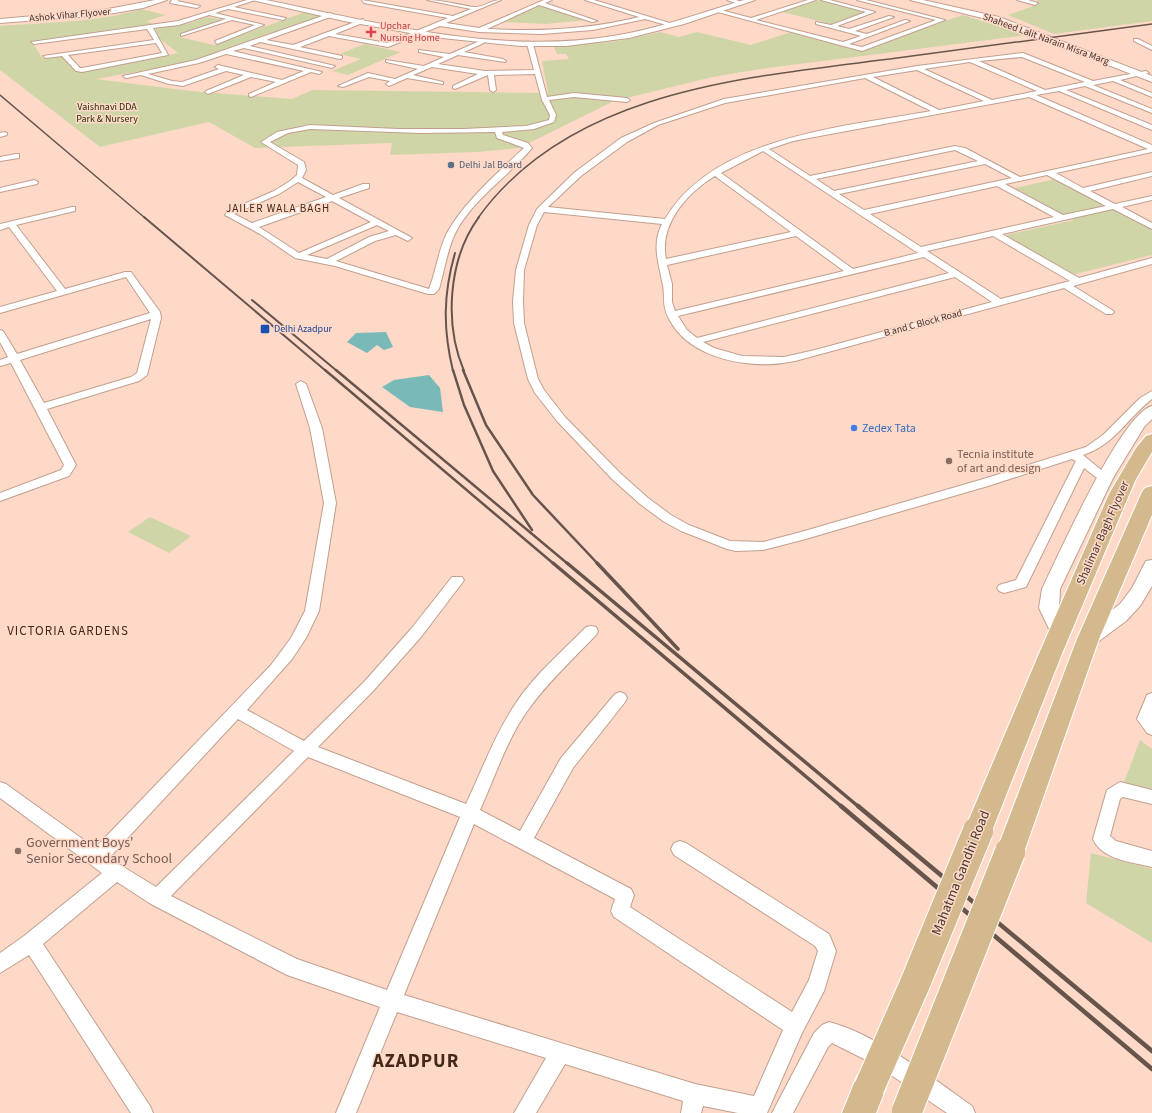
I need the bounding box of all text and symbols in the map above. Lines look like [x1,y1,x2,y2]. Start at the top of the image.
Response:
street label: Ashok Vihar Flyover [29,4,112,26]
street label: Shaheed Lalit Narain Misra Marg [981,10,1111,68]
place label: Upchar Nursing Home [380,19,440,45]
marker: Upchar Nursing Home [365,26,377,38]
park label: Vaishnavi DDA Park & Nursery [76,100,138,126]
place label: Delhi Jal Board [459,158,522,172]
marker: Delhi Jal Board [446,160,456,170]
district label: JAILER WALA BAGH [226,201,330,216]
street label: B and C Block Road [882,306,964,340]
place label: Delhi Azadpur [274,322,333,336]
marker: Delhi Azadpur [259,323,271,335]
place label: Zedex Tata [862,420,916,437]
marker: Zedex Tata [849,423,859,433]
place label: Tecnia institute of art and design [957,446,1041,477]
marker: Tecnia institute of art and design [944,456,954,466]
street label: Shalimar Bagh Flyover [1072,477,1134,588]
district label: VICTORIA GARDENS [7,622,129,640]
street label: Mahatma Gandhi Road [927,808,995,938]
place label: Government Boys' Senior Secondary School [26,833,173,869]
marker: Government Boys' Senior Secondary School [13,846,23,856]
district label: AZADPUR [372,1048,459,1075]

